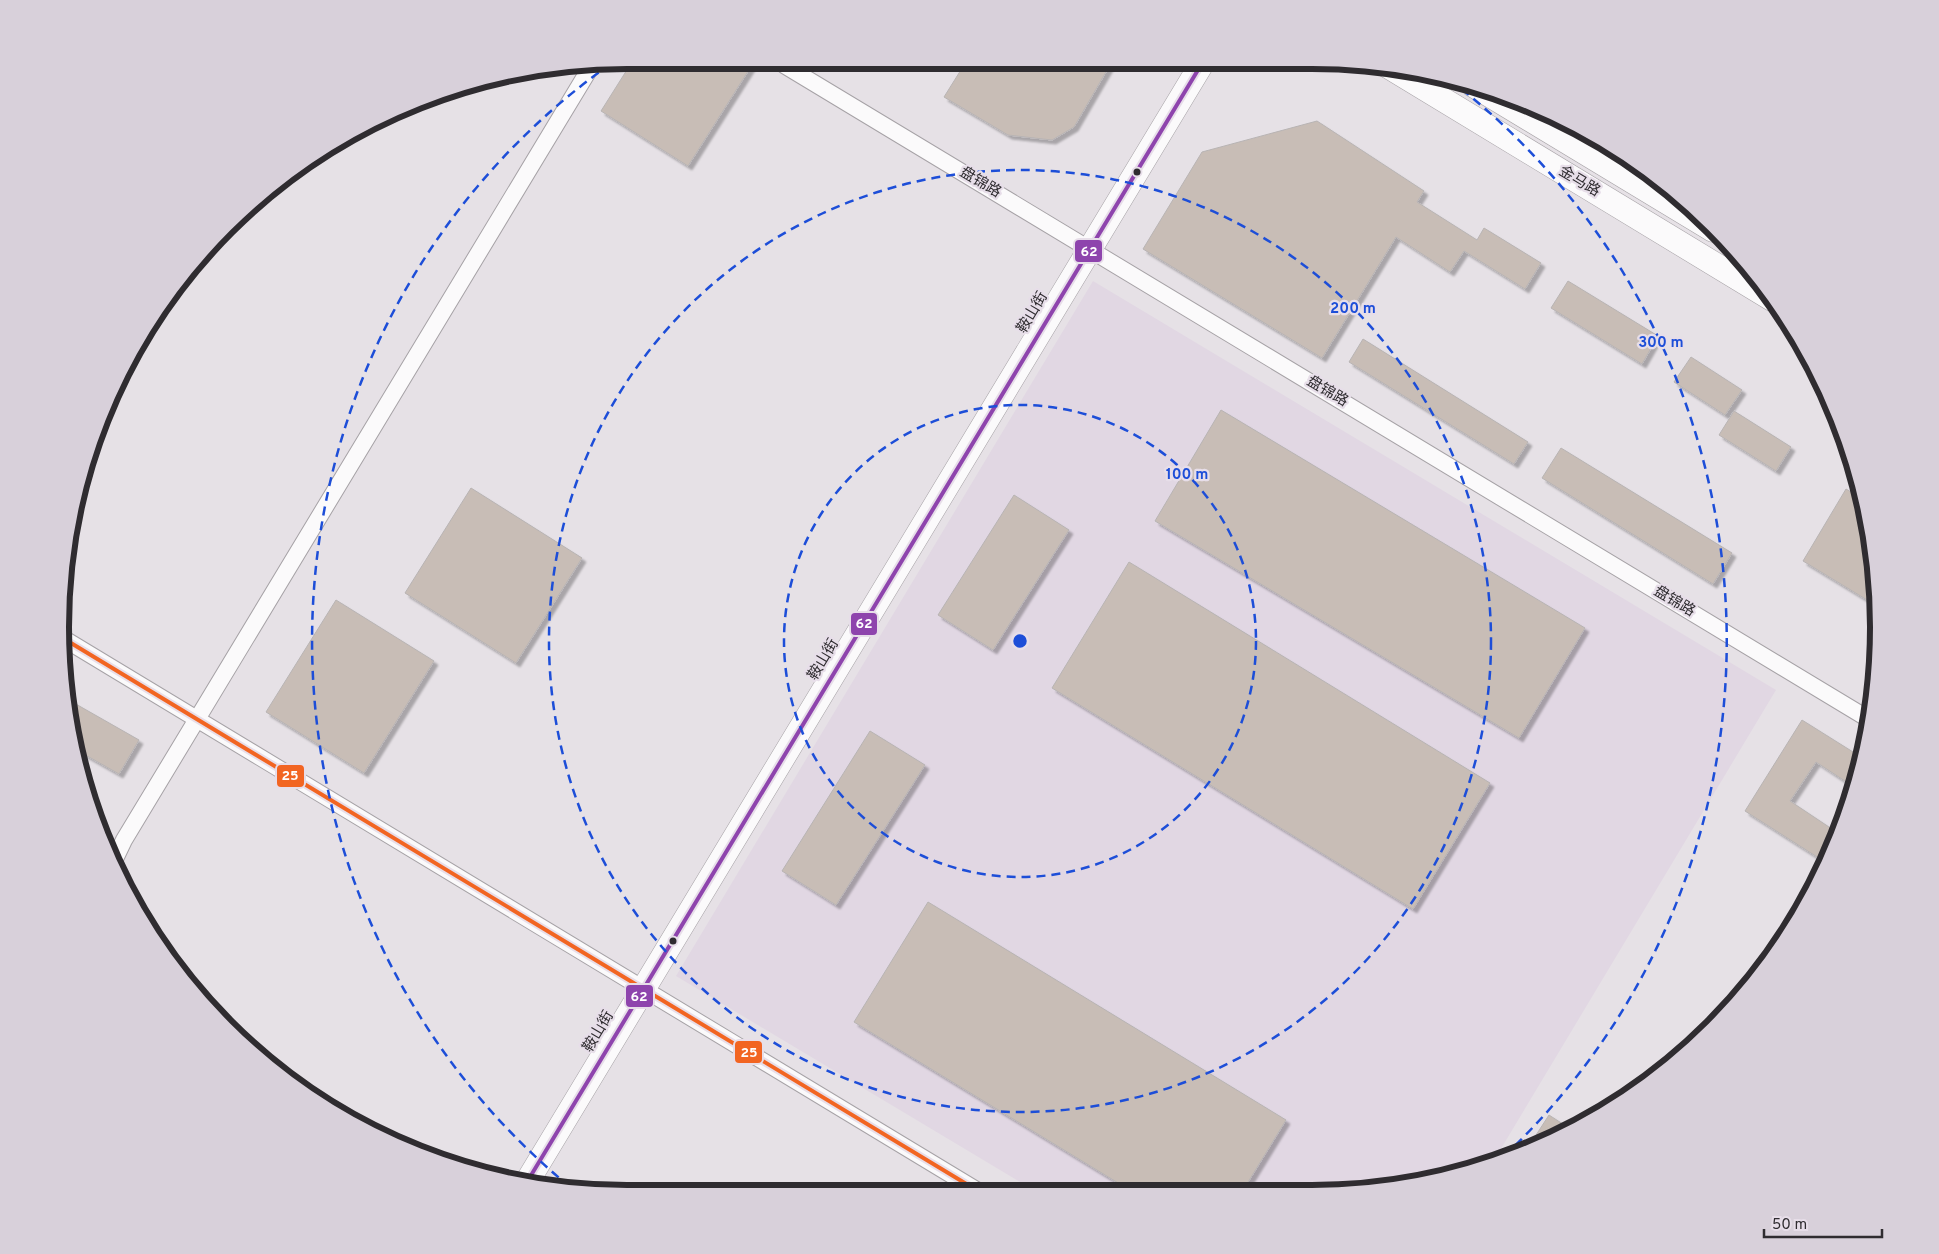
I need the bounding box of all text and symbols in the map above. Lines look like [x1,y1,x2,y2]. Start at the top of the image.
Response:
street label: 金马路 [1555,162,1603,202]
street label: 盘锦路 [956,163,1004,203]
unlabelled marker [1132,167,1142,177]
line badge: 62 [1074,239,1103,263]
text: 62 [1080,244,1098,261]
street label: 鞍山街 [1012,288,1053,337]
text: 200 m [1330,300,1376,319]
text: 300 m [1638,334,1684,353]
street label: 盘锦路 [1303,372,1351,412]
text: 100 m [1166,466,1208,485]
street label: 盘锦路 [1650,582,1698,622]
line badge: 62 [850,612,878,636]
text: 62 [855,616,873,633]
centre of rings [1011,632,1029,650]
street label: 鞍山街 [803,635,844,684]
line badge: 25 [276,764,305,788]
text: 25 [281,768,299,785]
unlabelled marker [668,936,678,946]
line badge: 62 [625,984,654,1008]
text: 62 [630,989,648,1006]
street label: 鞍山街 [578,1007,619,1056]
line badge: 25 [734,1040,763,1064]
text: 25 [740,1045,758,1062]
scale bar [1764,1206,1882,1238]
text: 50 m [1772,1216,1807,1235]

